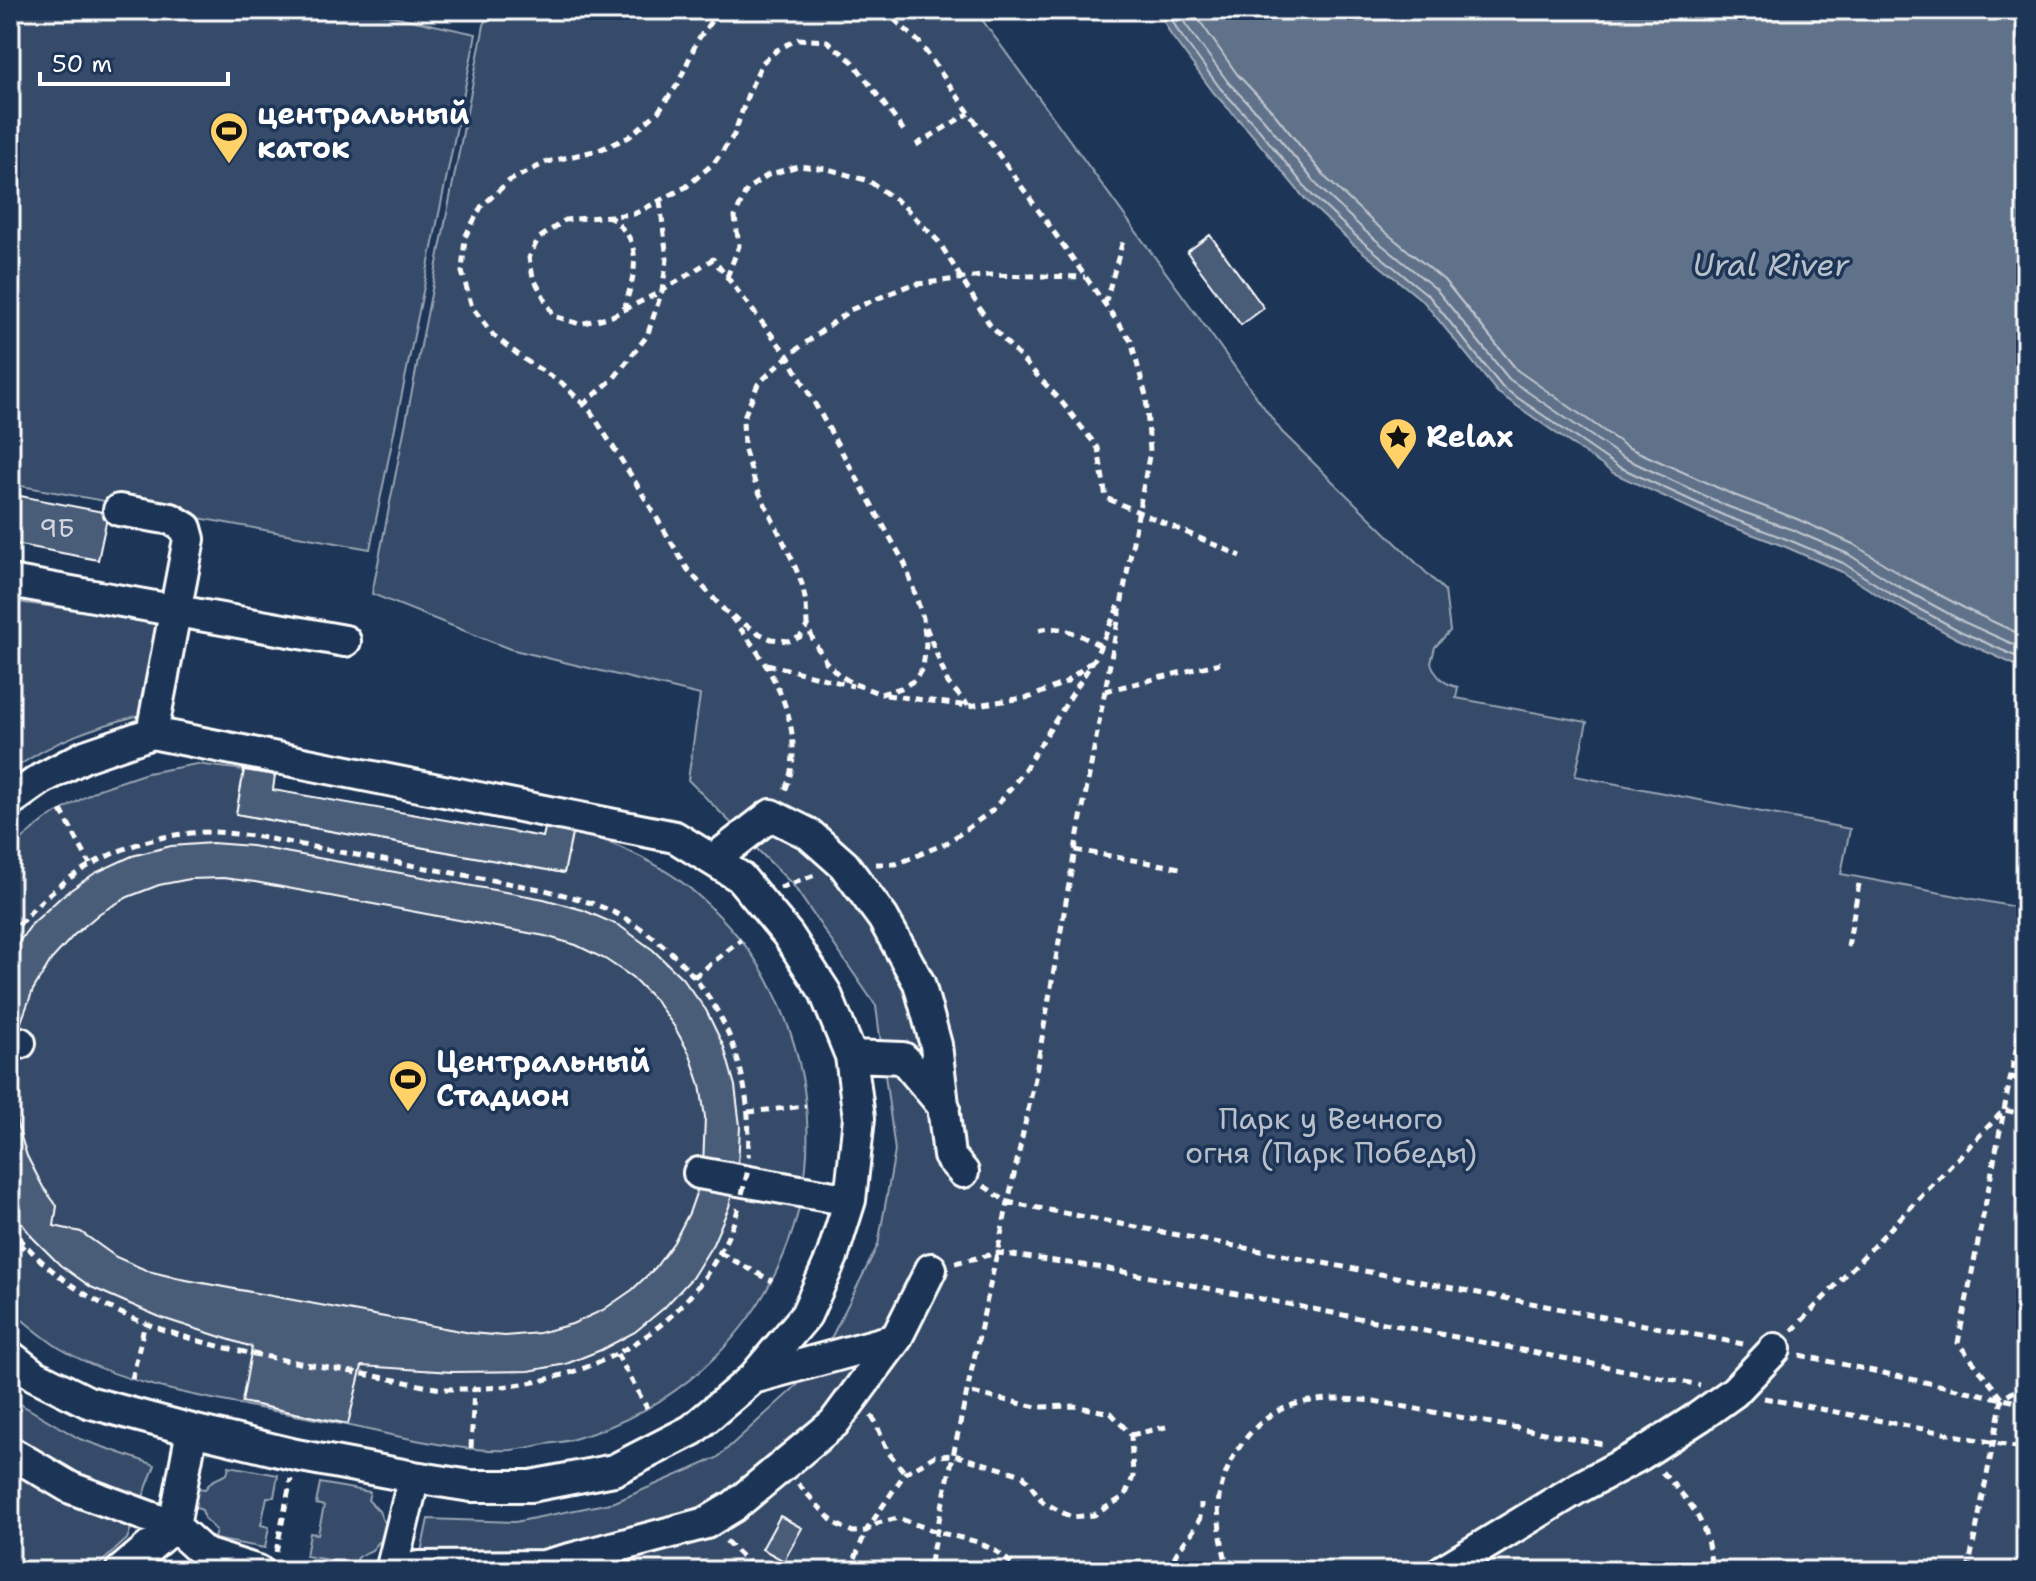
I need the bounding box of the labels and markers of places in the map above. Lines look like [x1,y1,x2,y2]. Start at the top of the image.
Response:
place label: центральный каток [257,93,470,168]
sports icon: центральный каток [208,110,250,165]
place icon: Relax [1377,416,1419,471]
place label: Relax [1426,416,1513,457]
place label: Центральный Стадион [436,1041,650,1116]
sports icon: Центральный Стадион [387,1058,429,1113]

